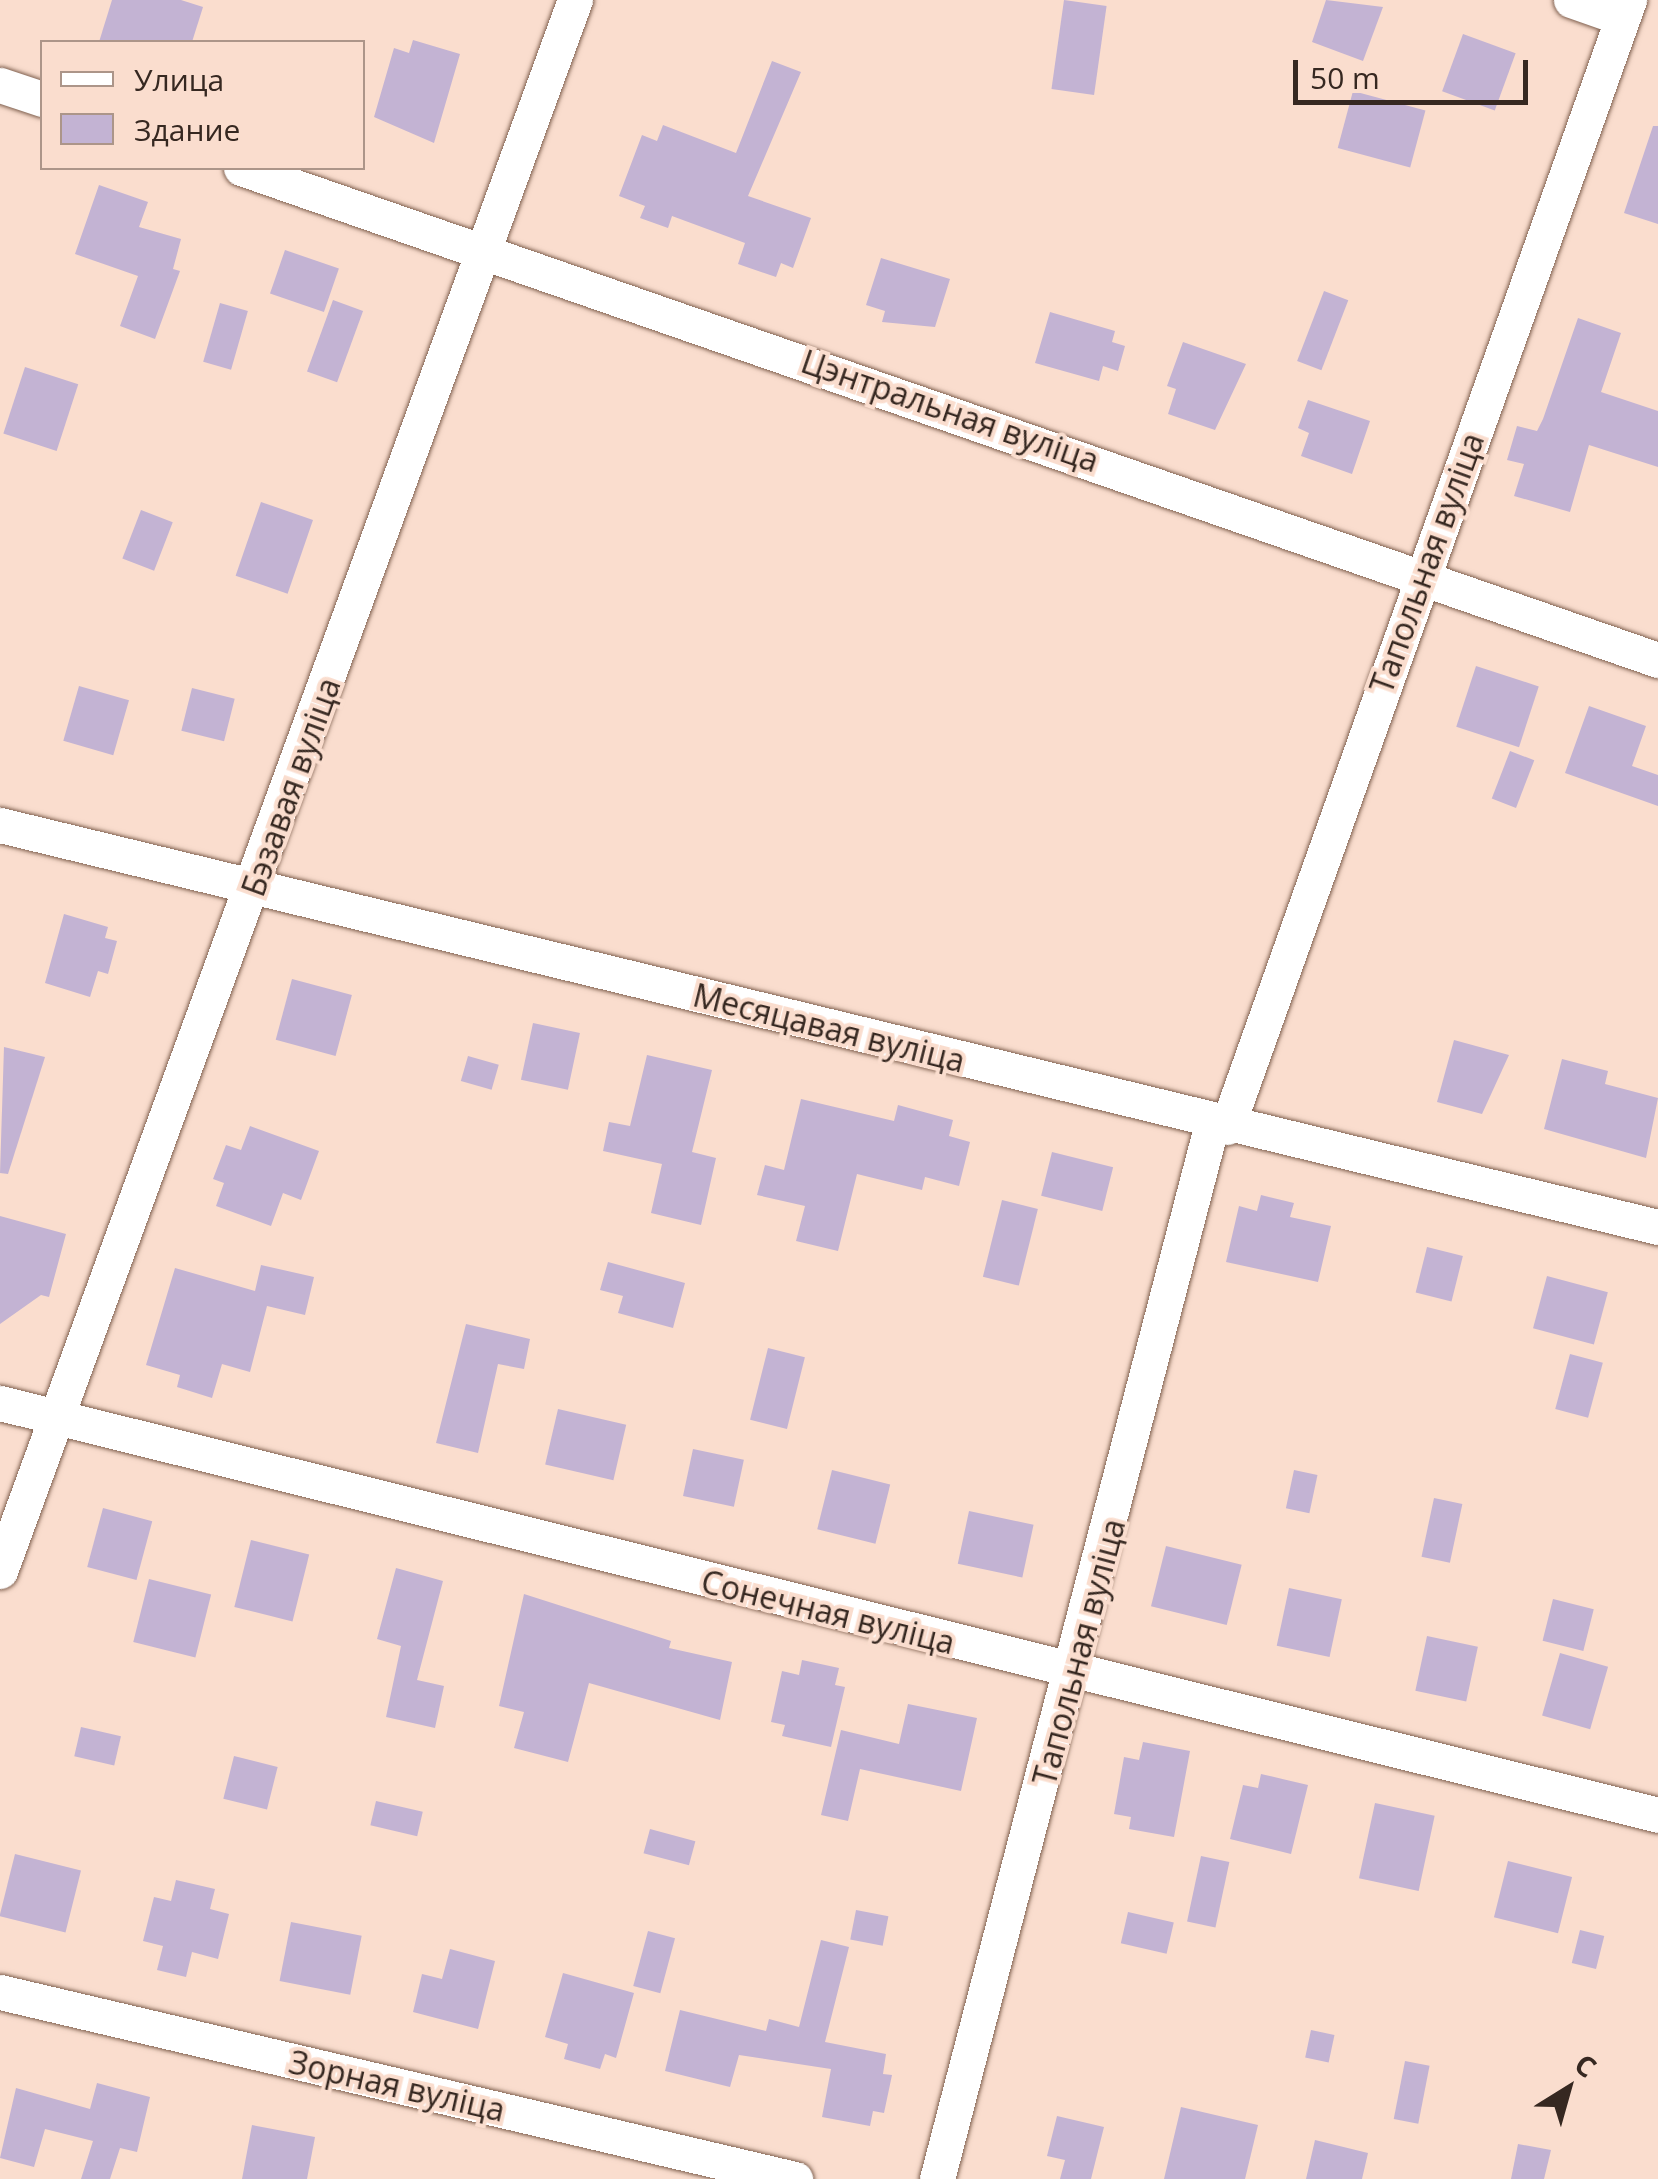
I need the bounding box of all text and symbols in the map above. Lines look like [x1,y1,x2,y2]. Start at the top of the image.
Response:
legend [40,40,365,170]
scale bar [1298,40,1533,102]
text: 50 m [1310,57,1380,98]
text: Улица [134,59,224,100]
text: Здание [134,109,240,150]
street label: Цэнтральная вуліца [796,342,1104,480]
street label: Тапольная вуліца [1362,428,1492,698]
street label: Бэзавая вуліца [234,673,348,901]
street label: Месяцавая вуліца [689,976,969,1080]
street label: Тапольная вуліца [1025,1515,1133,1789]
street label: Сонечная вуліца [697,1562,959,1662]
north arrow [1518,2039,1618,2139]
street label: Зорная вуліца [285,2043,509,2129]
text: С [1567,2044,1605,2086]

